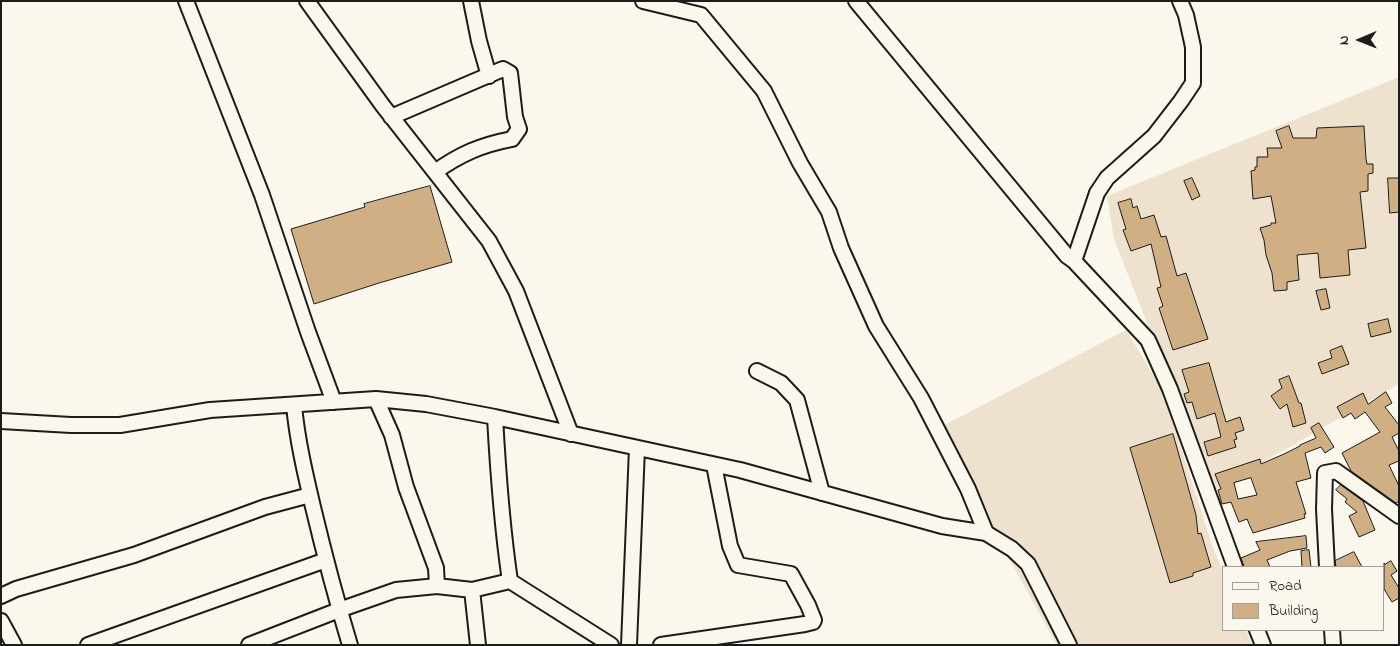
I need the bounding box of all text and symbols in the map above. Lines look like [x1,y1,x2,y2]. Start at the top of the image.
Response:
north arrow [1335,15,1385,65]
text: N [1334,35,1355,45]
legend [1222,566,1385,631]
text: Road [1269,575,1302,597]
text: Building [1269,600,1318,622]

